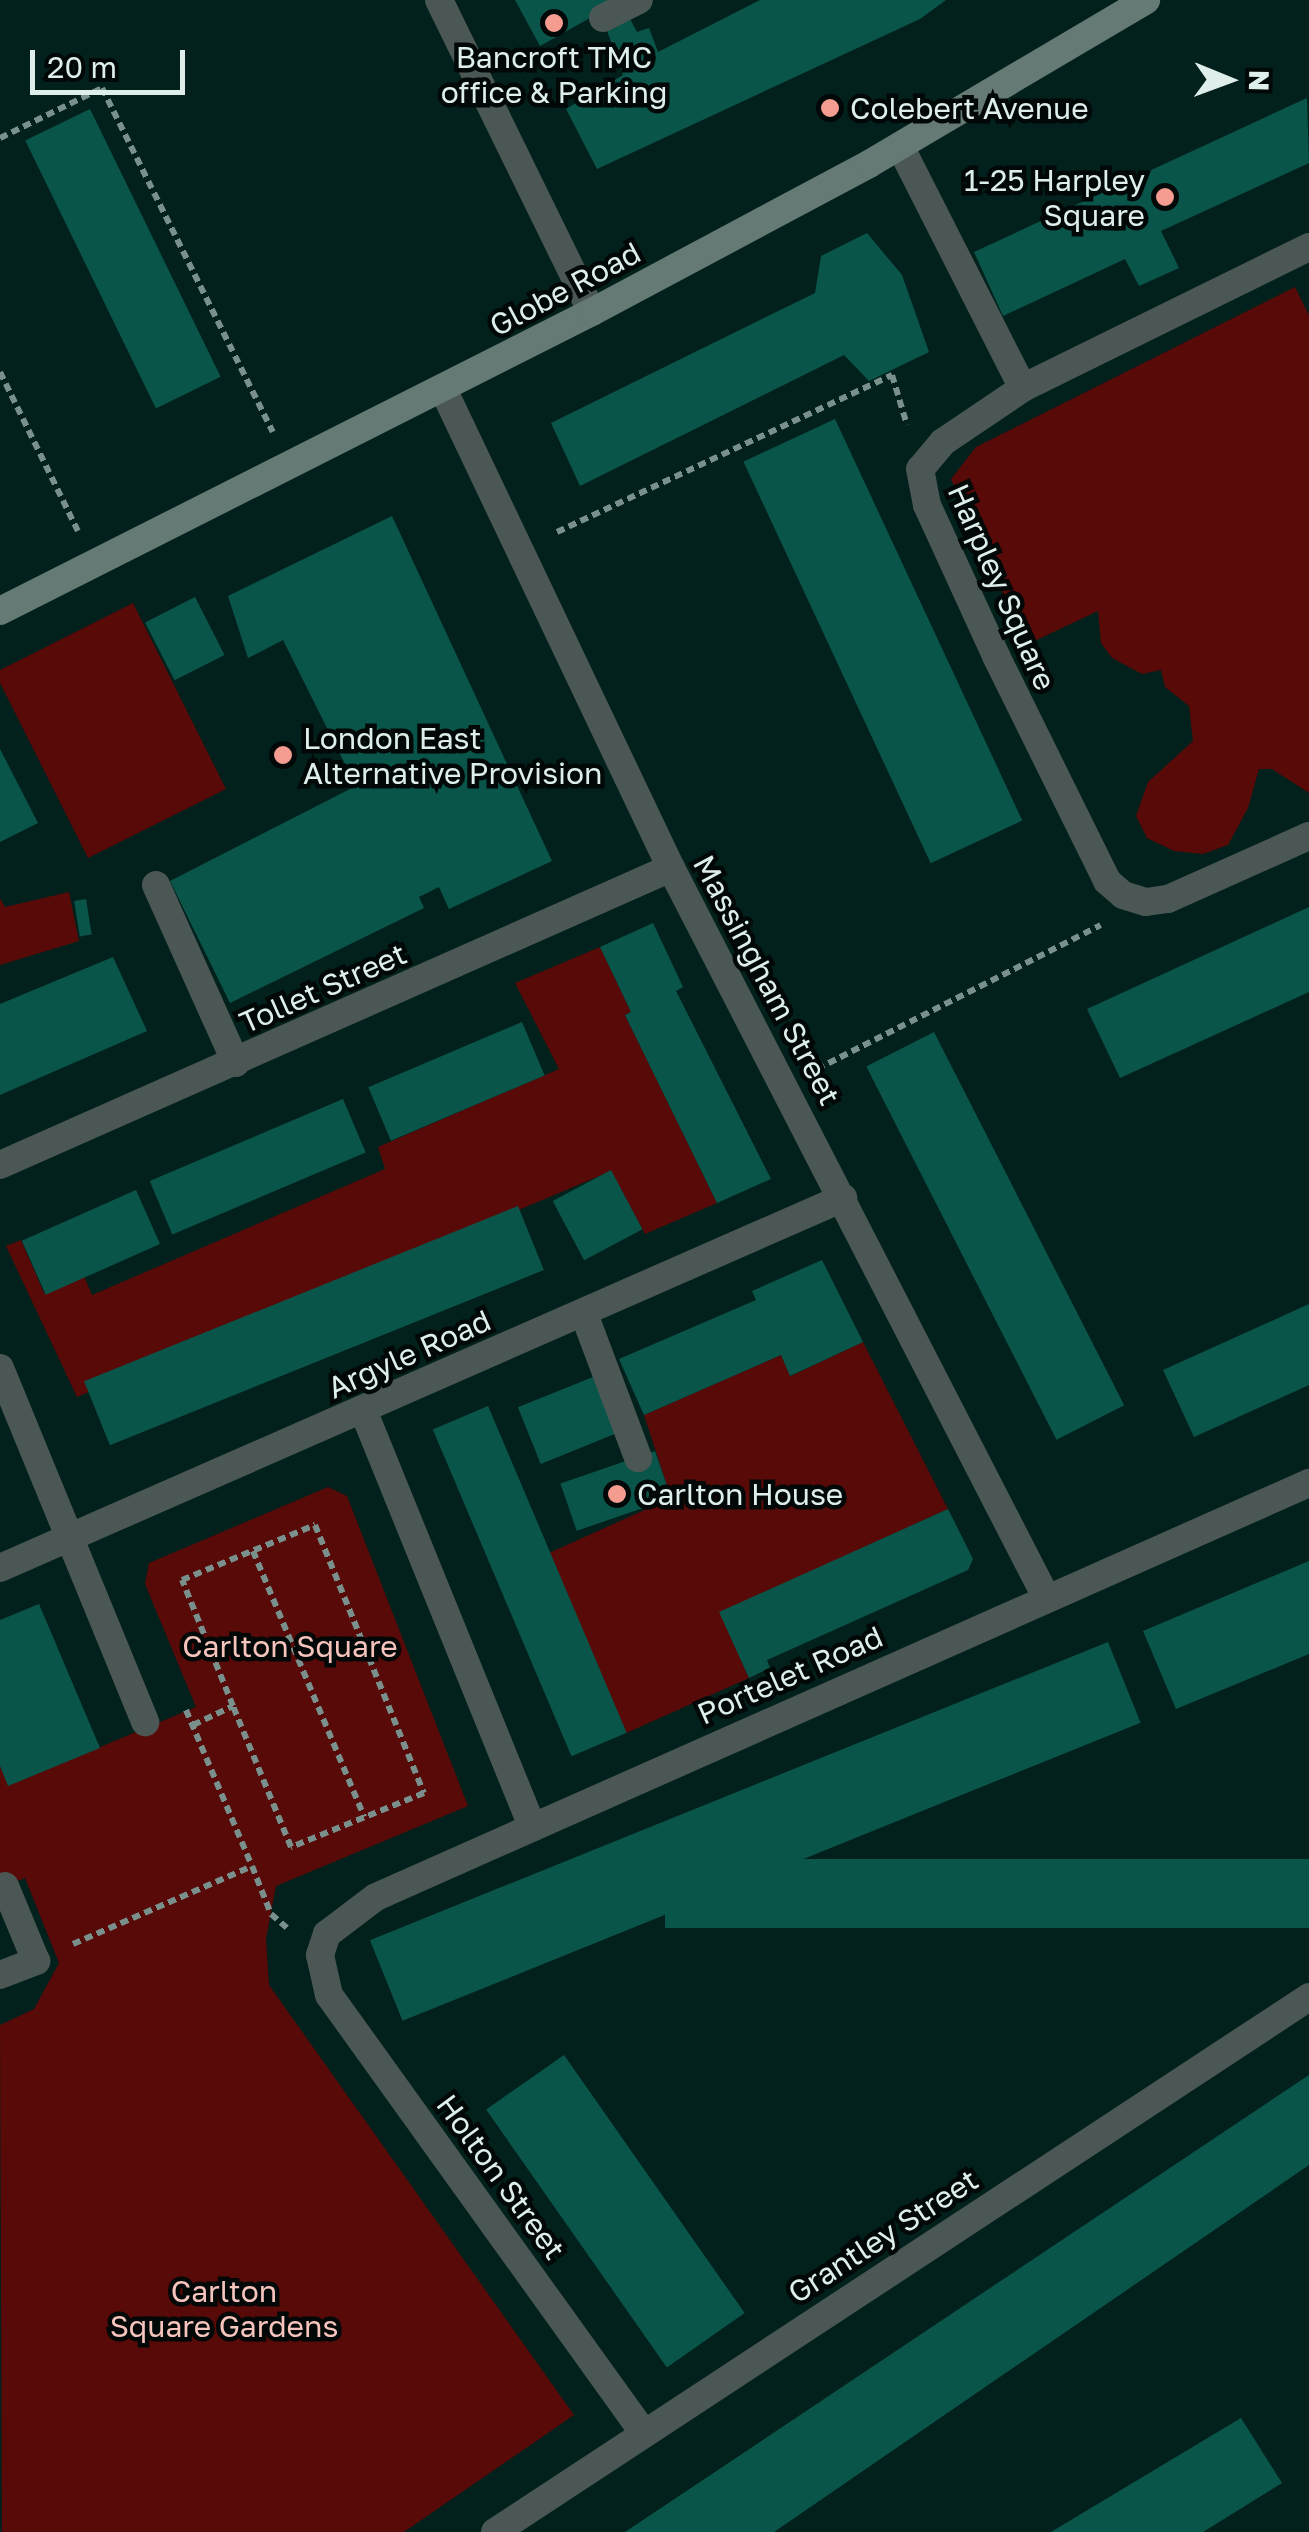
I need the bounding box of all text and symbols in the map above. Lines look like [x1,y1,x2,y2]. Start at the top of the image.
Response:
marker: Bancroft TMC office & Parking [543,12,565,34]
scale bar [35,30,190,92]
north arrow [1179,30,1279,130]
place label: Bancroft TMC office & Parking [441,39,667,110]
text: 20 m [47,49,117,85]
text: N [1243,70,1276,91]
place label: Colebert Avenue [850,90,1089,126]
marker: Colebert Avenue [819,97,841,119]
place label: 1-25 Harpley Square [964,162,1145,232]
marker: 1-25 Harpley Square [1154,186,1176,208]
street label: Globe Road [484,234,646,344]
street label: Harpley Square [940,478,1064,696]
place label: London East Alternative Provision [303,720,603,790]
marker: London East Alternative Provision [272,744,294,766]
street label: Massingham Street [686,849,848,1111]
street label: Tollet Street [234,935,412,1041]
street label: Argyle Road [322,1302,496,1406]
place label: Carlton House [637,1476,843,1512]
marker: Carlton House [606,1483,628,1505]
street label: Portelet Road [692,1618,888,1732]
park label: Carlton Square [182,1628,398,1664]
street label: Holton Street [429,2088,573,2266]
street label: Grantley Street [781,2161,985,2311]
park label: Carlton Square Gardens [110,2273,338,2344]

